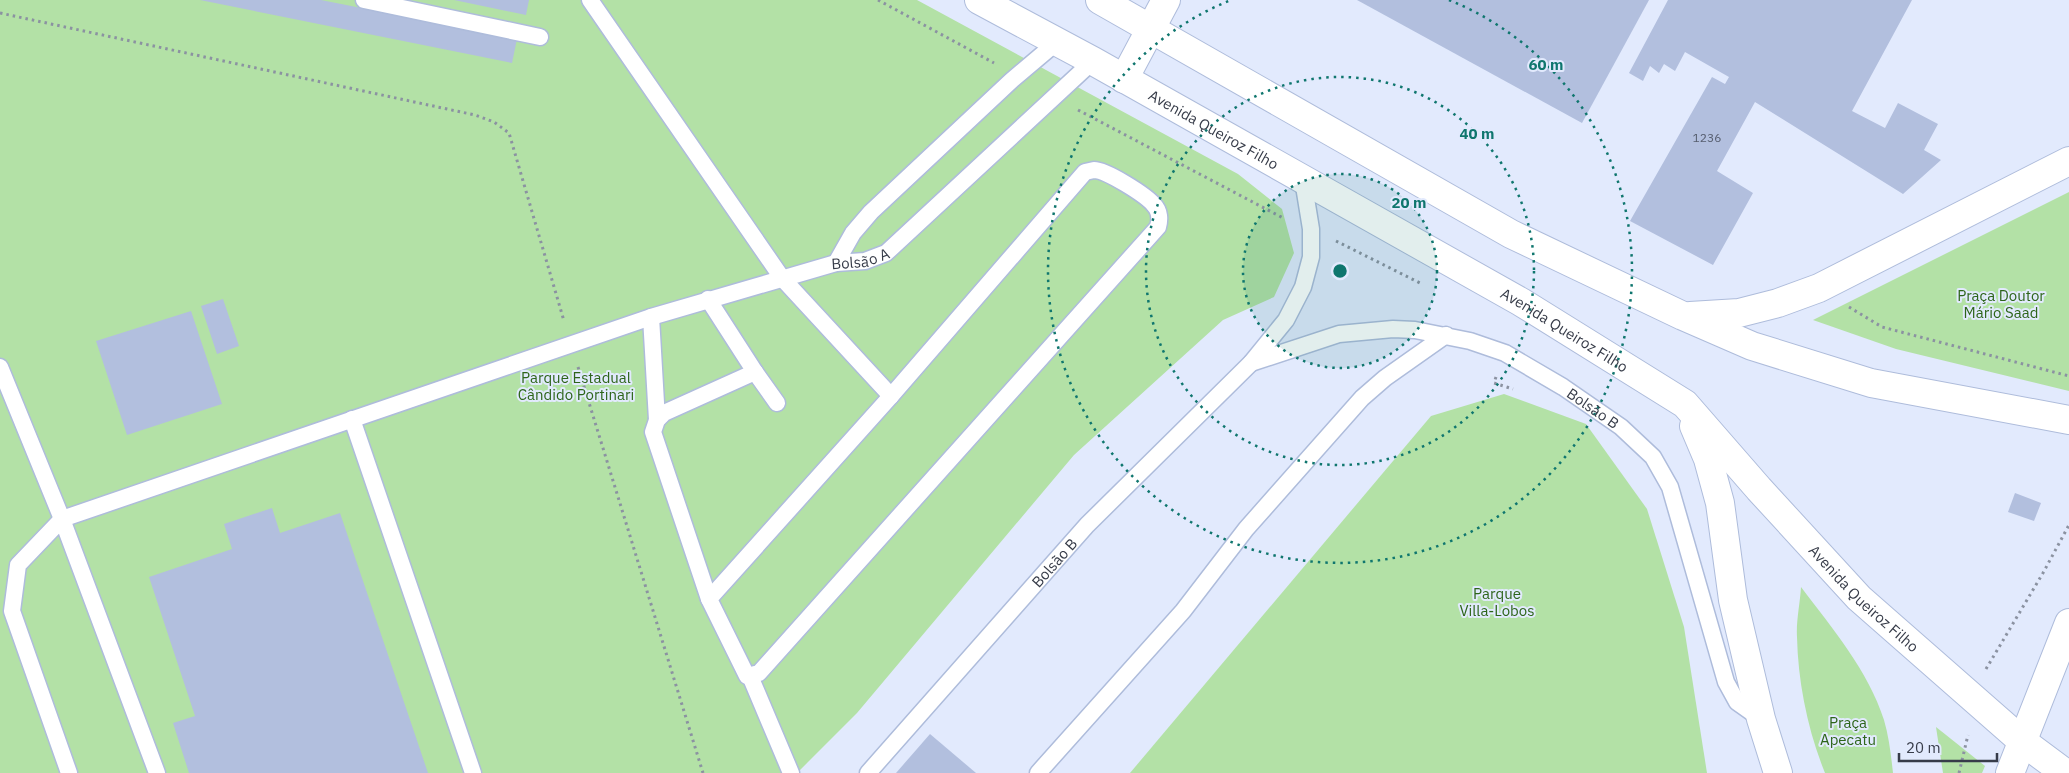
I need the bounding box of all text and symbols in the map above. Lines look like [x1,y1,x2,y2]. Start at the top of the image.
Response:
text: 60 m [1529,55,1563,74]
street label: Avenida Queiroz Filho [1146,85,1282,173]
text: 40 m [1460,124,1494,143]
house number: 1236 [1693,130,1721,145]
text: 20 m [1392,193,1426,212]
street label: Bolsão A [831,243,892,273]
centre of rings [1331,262,1349,280]
street label: Avenida Queiroz Filho [1498,283,1632,376]
park label: Praça Doutor Mário Saad [1957,286,2045,322]
park label: Parque Estadual Cândido Portinari [518,368,634,404]
street label: Bolsão B [1563,383,1623,433]
street label: Bolsão B [1027,534,1081,591]
street label: Avenida Queiroz Filho [1805,541,1923,656]
park label: Parque Villa-Lobos [1459,584,1535,620]
park label: Praça Apecatu [1820,713,1876,749]
scale bar [1899,730,1996,762]
text: 20 m [1906,738,1941,757]

